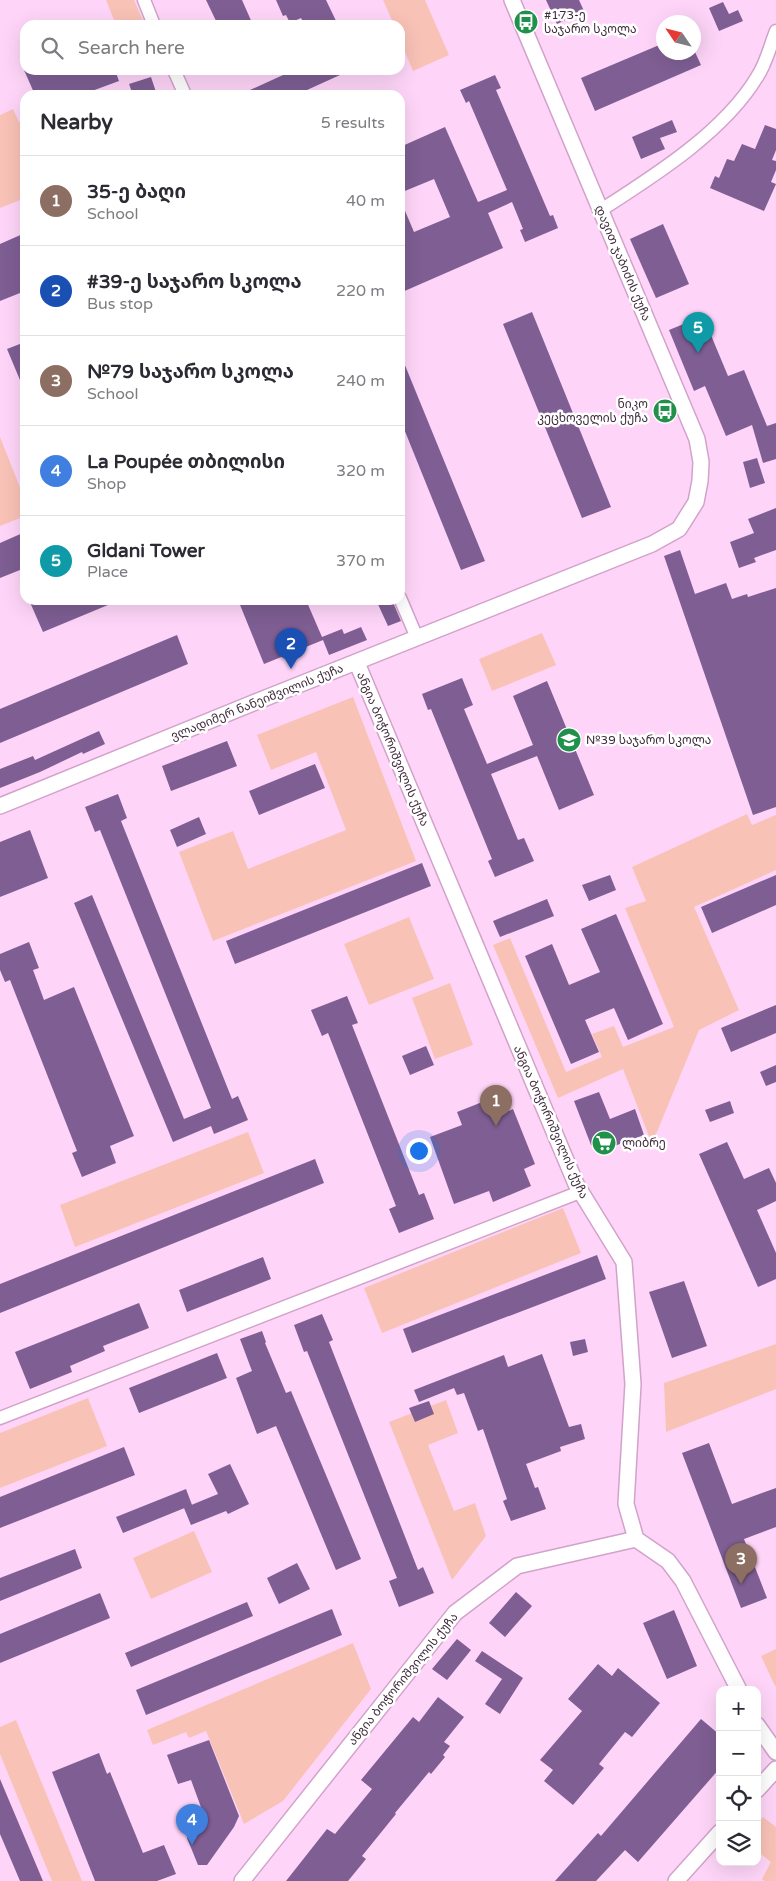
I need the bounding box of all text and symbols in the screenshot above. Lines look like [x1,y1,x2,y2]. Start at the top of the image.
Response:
place label: #173-ე საჯარო სკოლა [544,8,637,37]
bus stop icon: #173-ე საჯარო სკოლა [513,9,539,35]
north arrow [656,15,701,60]
search box [20,20,405,75]
icon: search [38,34,66,62]
text: Search here [78,37,185,59]
text: Nearby [40,110,113,135]
text: 5 results [321,113,385,133]
text: 35-ე ბაღი [87,181,186,203]
text: 1 [51,191,61,211]
text: 40 m [346,191,385,211]
street label: დავით ჯაბიძის ქუჩა [591,203,654,323]
text: School [87,204,139,224]
text: #39-ე საჯარო სკოლა [87,271,302,293]
text: 2 [51,281,61,301]
text: 220 m [336,281,385,301]
text: Bus stop [87,294,153,314]
pin: 5 [682,312,714,353]
text: №79 საჯარო სკოლა [87,361,294,383]
text: 3 [51,371,61,391]
text: 240 m [336,371,385,391]
text: School [87,384,139,404]
place label: ნიკო კეცხოველის ქუჩა [537,397,648,426]
bus stop icon: ნიკო კეცხოველის ქუჩა [652,398,678,424]
text: La Poupée თბილისი [87,451,285,473]
text: 4 [51,461,61,481]
text: 320 m [336,461,385,481]
text: Shop [87,474,126,494]
text: Gldani Tower [87,540,205,562]
text: 5 [51,551,61,571]
text: 370 m [336,551,385,571]
text: Place [87,562,128,582]
pin: 2 [275,628,307,669]
street label: ვლადიმერ ნანეიშვილის ქუჩა [169,661,346,744]
street label: ანგია ბოჭორიშვილის ქუჩა [353,670,432,829]
school or university icon: №39 საჯარო სკოლა [556,727,582,753]
place label: №39 საჯარო სკოლა [586,733,711,748]
street label: ანგია ბოჭორიშვილის ქუჩა [510,1043,591,1201]
pin: 1 [480,1085,512,1126]
supermarket icon: ლიბრე [591,1130,617,1156]
place label: ლიბრე [622,1136,666,1151]
your location [406,1138,432,1164]
pin: 3 [725,1543,757,1584]
street label: ანგია ბოჭორიშვილის ქუჩა [345,1610,461,1749]
map controls [716,1686,761,1866]
button: + [716,1686,761,1731]
button: − [716,1731,761,1776]
button: locate [716,1776,761,1821]
pin: 4 [176,1804,208,1845]
button: layers [716,1821,761,1866]

